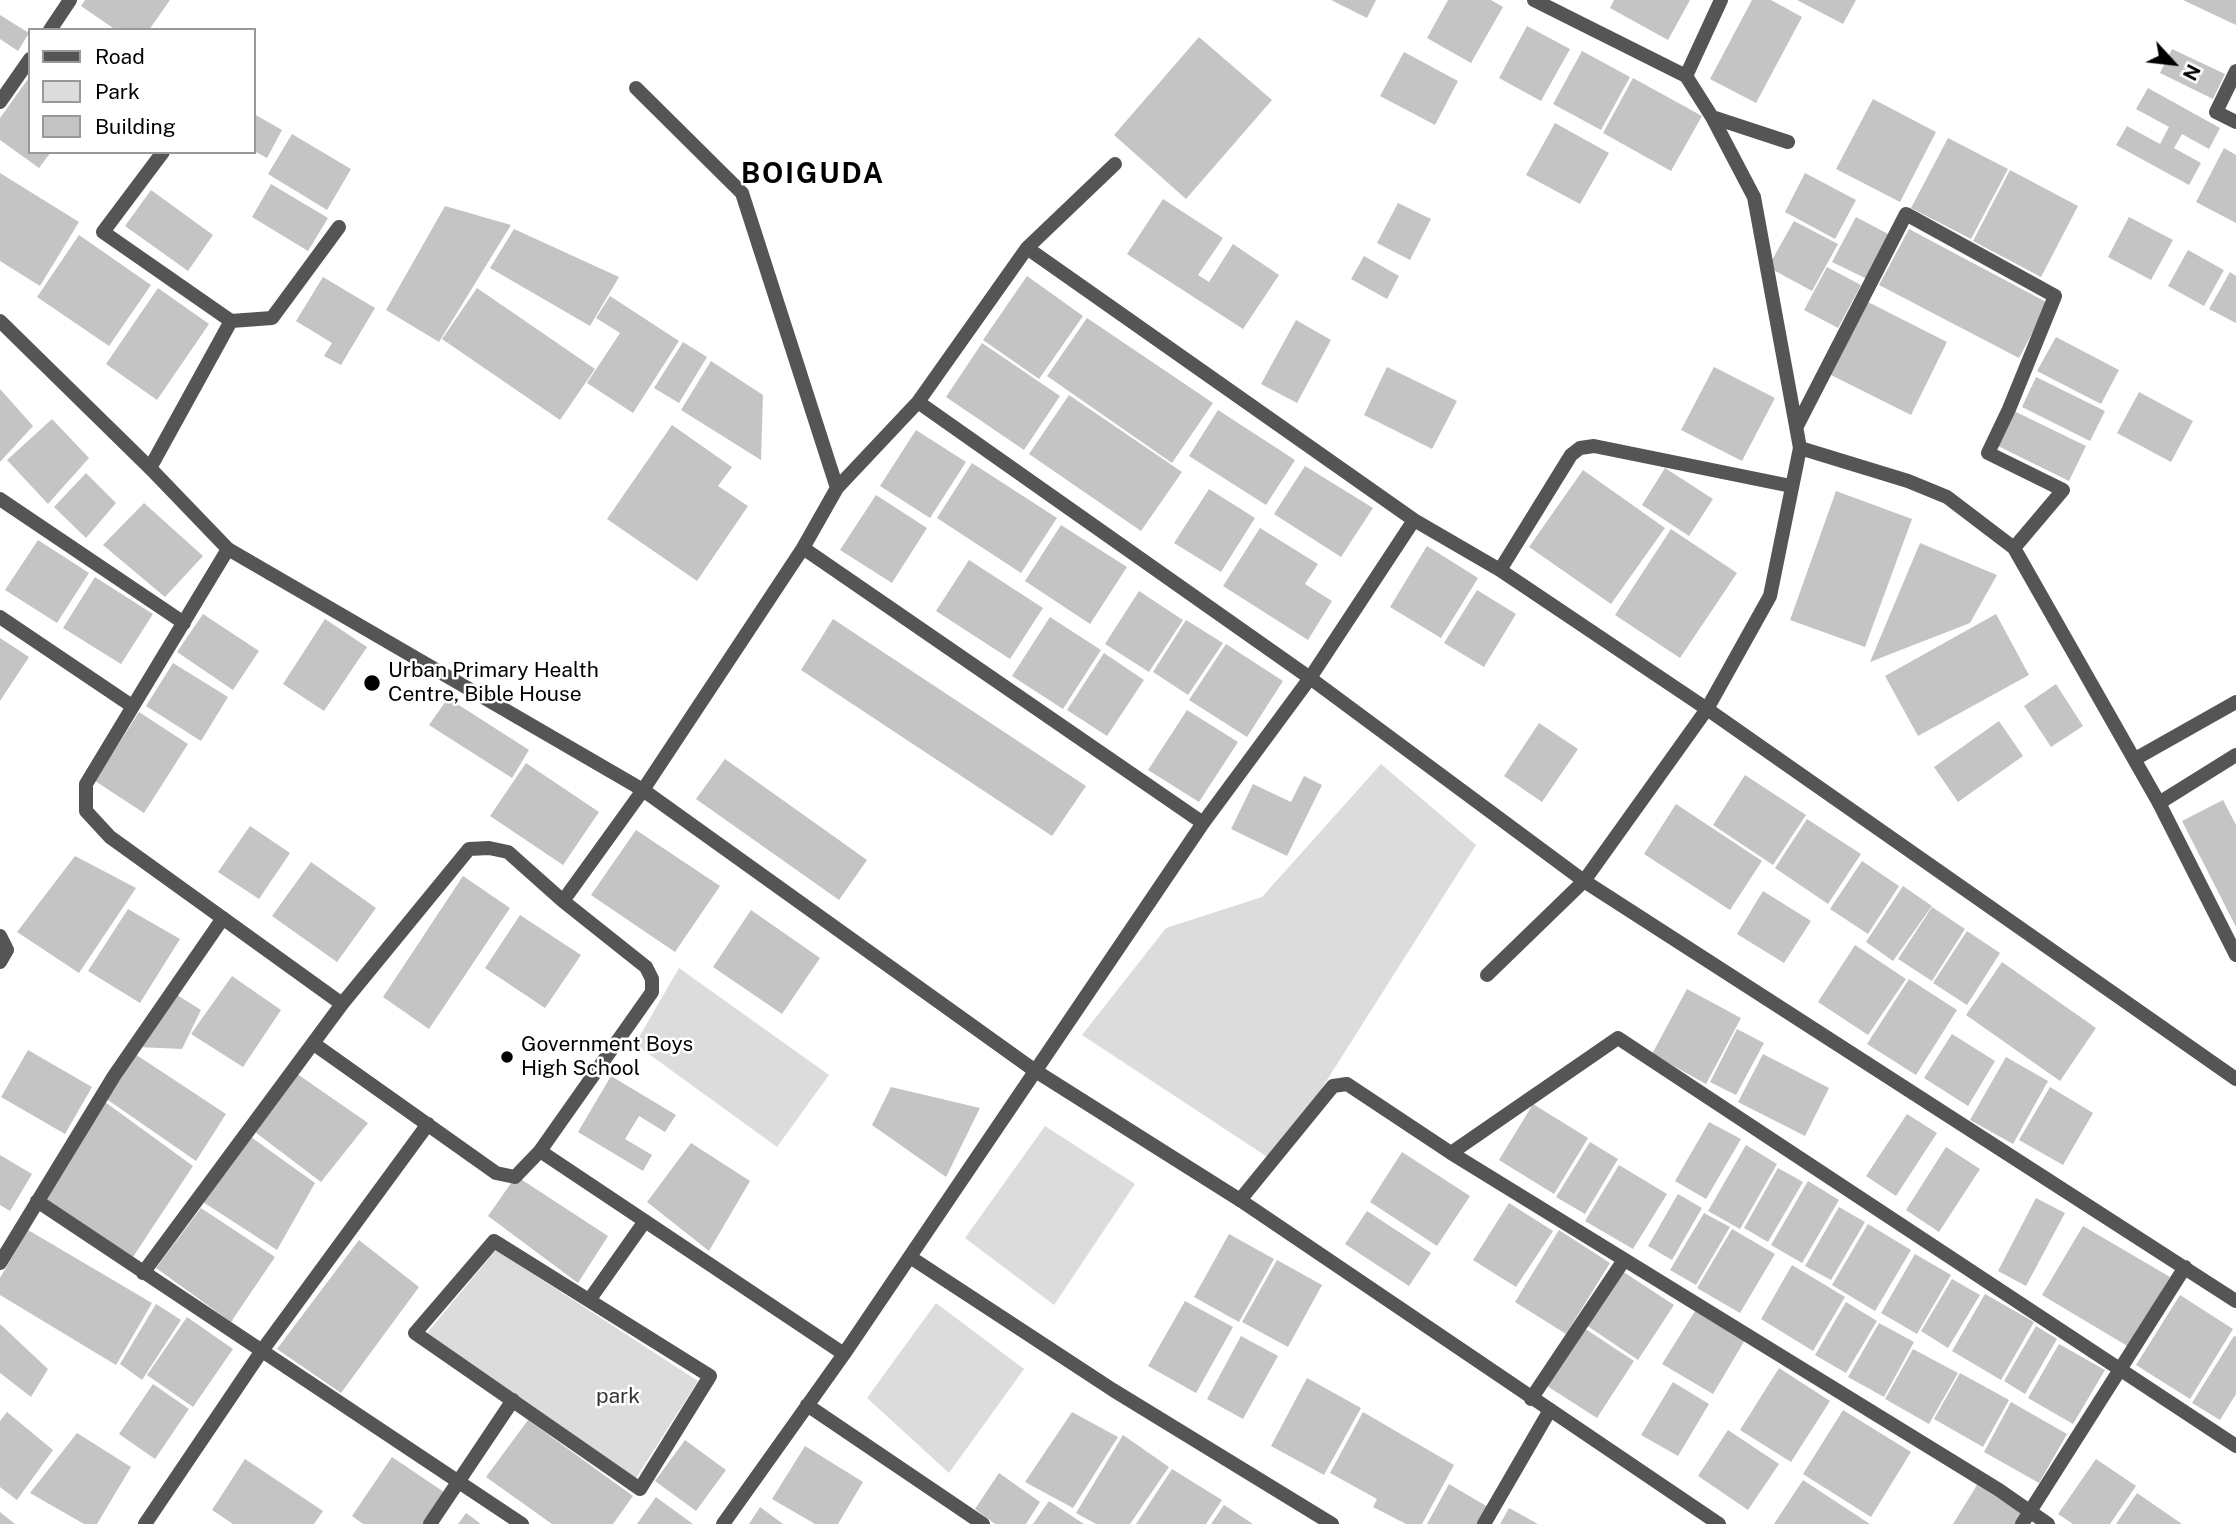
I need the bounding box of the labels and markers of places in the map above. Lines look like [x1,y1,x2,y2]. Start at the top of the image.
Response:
place label: Urban Primary Health Centre, Bible House [388,658,599,708]
marker: Urban Primary Health Centre, Bible House [362,673,382,693]
place label: Government Boys High School [521,1032,693,1082]
marker: Government Boys High School [499,1049,515,1065]

